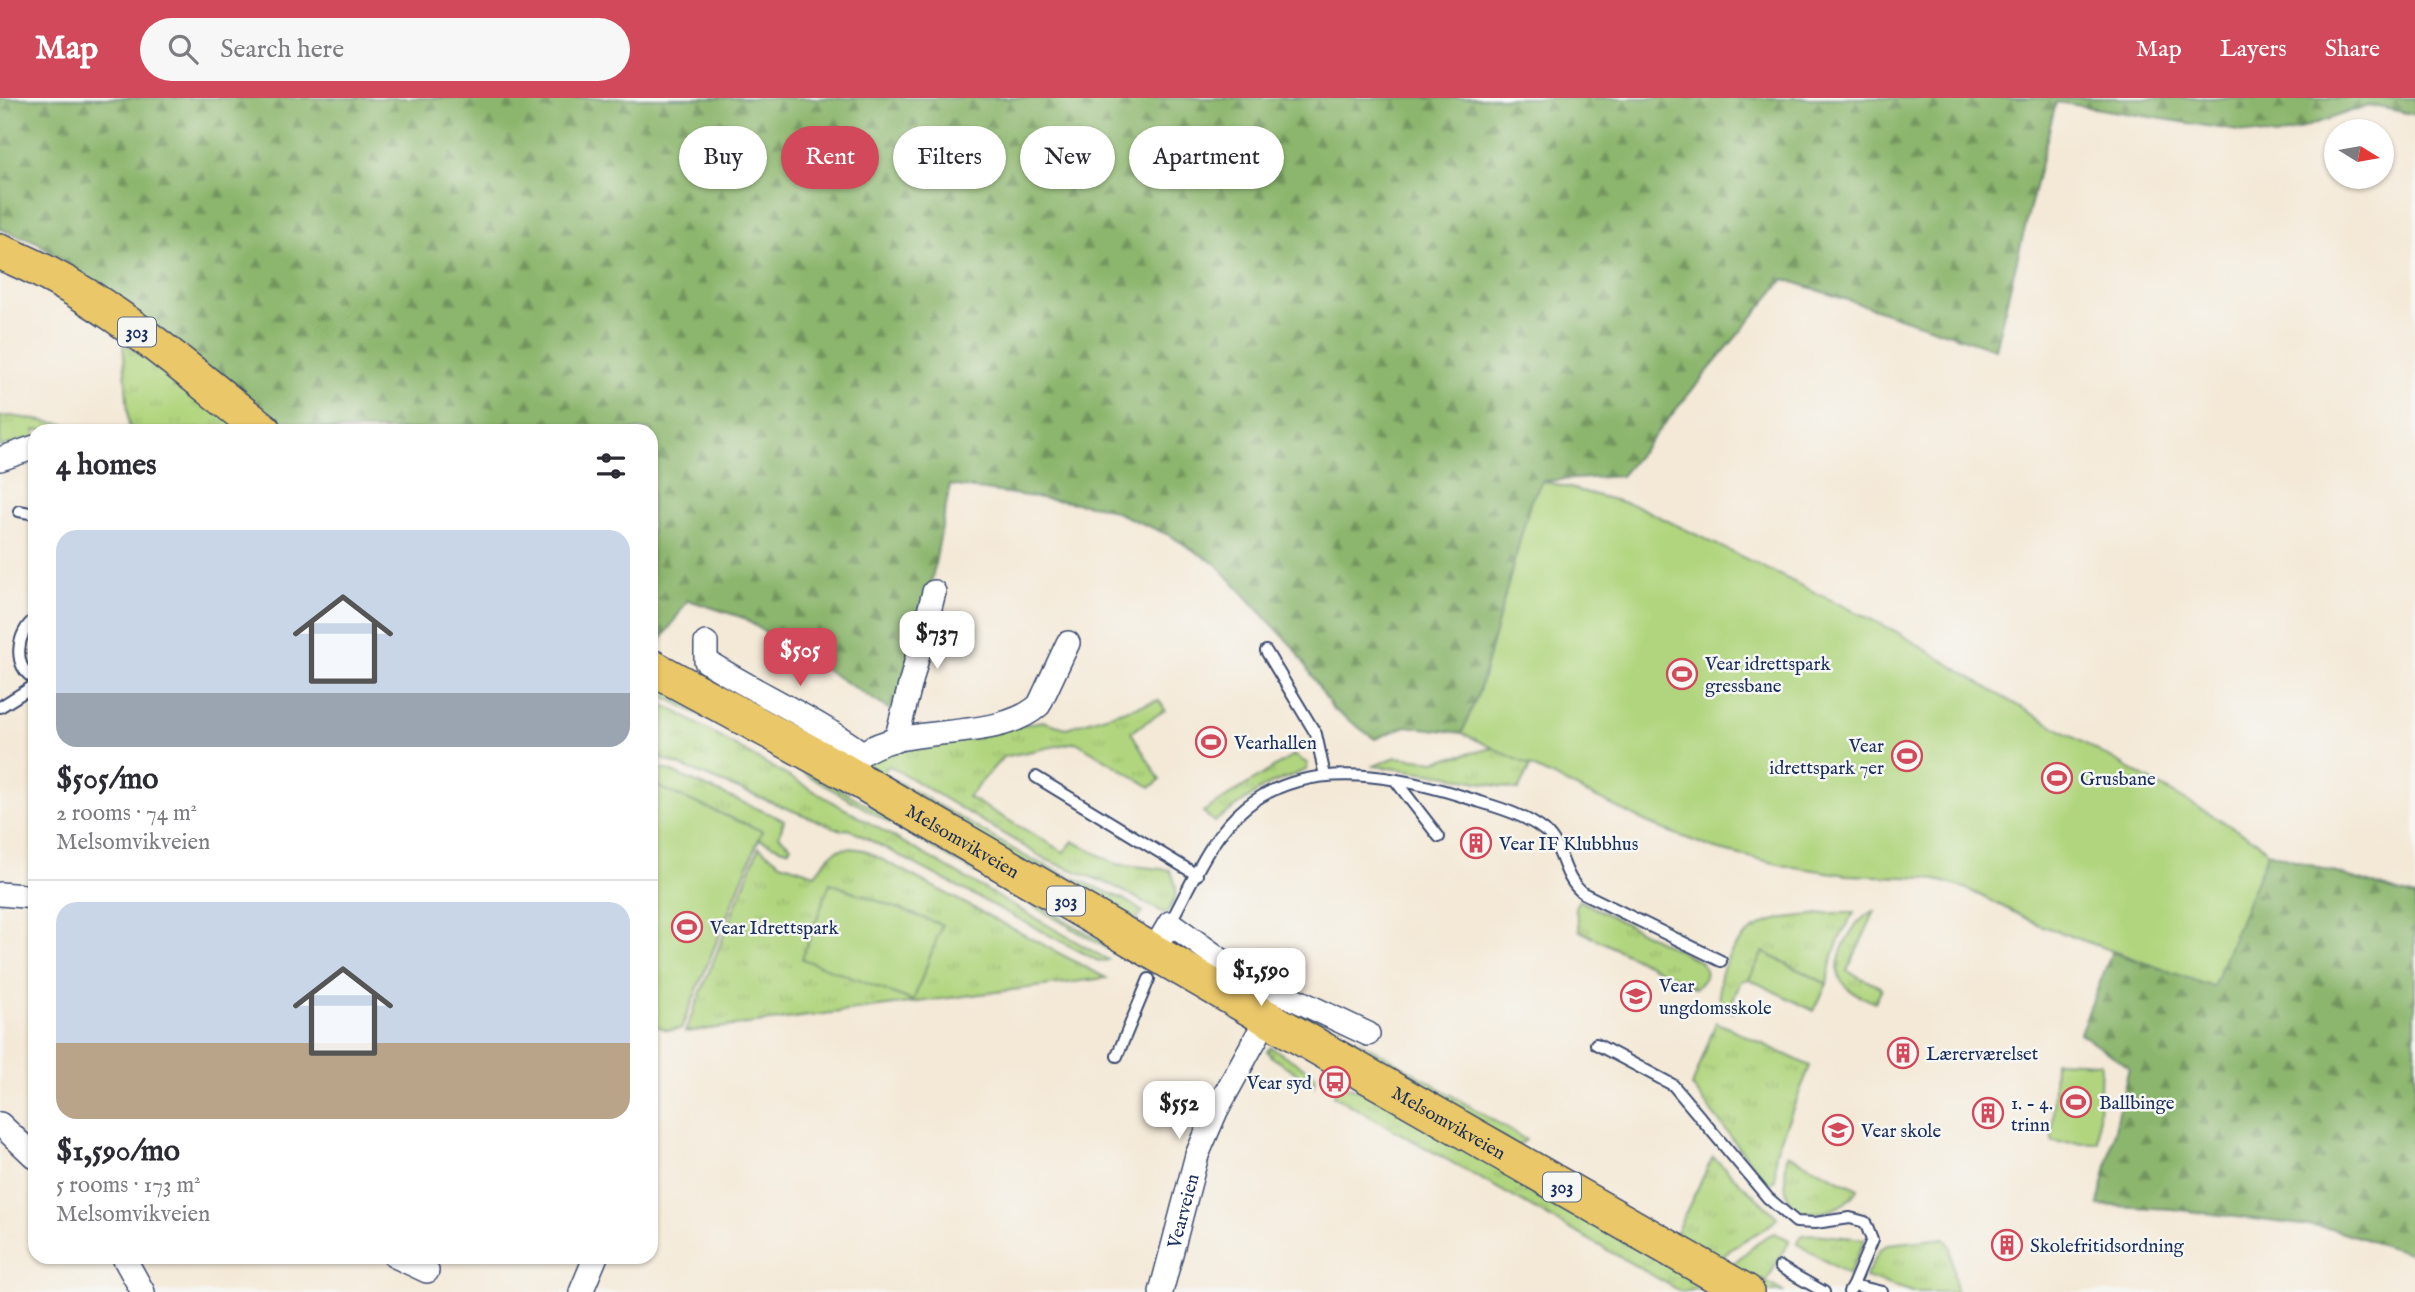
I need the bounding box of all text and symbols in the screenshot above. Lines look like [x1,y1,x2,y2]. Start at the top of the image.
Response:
search box [140,18,630,81]
text: Map [35,28,98,70]
icon: search [164,30,202,68]
text: Search here [220,33,344,66]
text: Map [2136,34,2182,65]
text: Layers [2220,34,2287,65]
text: Share [2325,34,2380,65]
north arrow [2324,119,2394,189]
map controls [2324,119,2394,189]
chip: Buy [679,126,767,189]
chip: Rent [781,126,879,189]
chip: Filters [893,126,1006,189]
chip: New [1020,126,1115,189]
chip: Apartment [1129,126,1284,189]
road number: 303 [118,318,156,346]
text: 4 homes [56,447,157,485]
icon: filters [592,447,630,485]
icon: home [280,576,406,702]
pin: $737 [896,612,978,671]
text: $737 [916,619,958,648]
pin: $505 [759,628,841,688]
text: $505 [780,636,820,665]
place label: Vear idrettspark gressbane [1704,653,1831,699]
sports icon: Vear idrettspark gressbane [1665,657,1699,691]
sports icon: Vearhallen [1194,725,1228,759]
place label: Vearhallen [1233,732,1317,756]
place label: Vear idrettspark 7er [1769,735,1884,781]
sports icon: Vear idrettspark 7er [1890,739,1924,773]
text: $505/mo [56,761,158,799]
sports icon: Grusbane [2040,761,2074,795]
place label: Grusbane [2080,768,2156,792]
text: 2 rooms · 74 m² [56,799,197,828]
street label: Melsomvikveien [901,800,1023,885]
building icon: Vear IF Klubbhus [1459,826,1493,860]
text: Melsomvikveien [56,828,210,857]
place label: Vear IF Klubbhus [1498,833,1638,857]
road number: 303 [1047,886,1085,916]
sports icon: Vear Idrettspark [670,910,704,944]
place label: Vear Idrettspark [709,917,839,941]
icon: home [280,948,406,1074]
pin: $1,590 [1204,948,1318,1008]
text: $1,590 [1232,956,1290,985]
place label: Vear ungdomsskole [1658,975,1772,1021]
school or university icon: Vear ungdomsskole [1619,979,1653,1013]
building icon: Lærerværelset [1886,1036,1920,1070]
place label: Lærerværelset [1926,1043,2039,1067]
bus stop icon: Vear syd [1318,1065,1352,1099]
place label: Vear syd [1246,1072,1313,1096]
pin: $552 [1138,1082,1220,1141]
street label: Melsomvikveien [1387,1082,1510,1166]
sports icon: Ballbinge [2059,1085,2093,1119]
text: $552 [1159,1089,1199,1118]
place label: 1. - 4. trinn [2011,1092,2053,1138]
place label: Ballbinge [2099,1092,2175,1116]
building icon: 1. - 4. trinn [1971,1096,2005,1130]
school or university icon: Vear skole [1821,1113,1855,1147]
place label: Vear skole [1860,1120,1941,1144]
text: $1,590/mo [56,1133,180,1171]
text: 5 rooms · 173 m² [56,1171,201,1200]
street label: Vearveien [1163,1171,1206,1252]
road number: 303 [1543,1172,1581,1202]
text: Melsomvikveien [56,1200,210,1229]
building icon: Skolefritidsordning [1990,1228,2024,1262]
place label: Skolefritidsordning [2030,1235,2185,1259]

